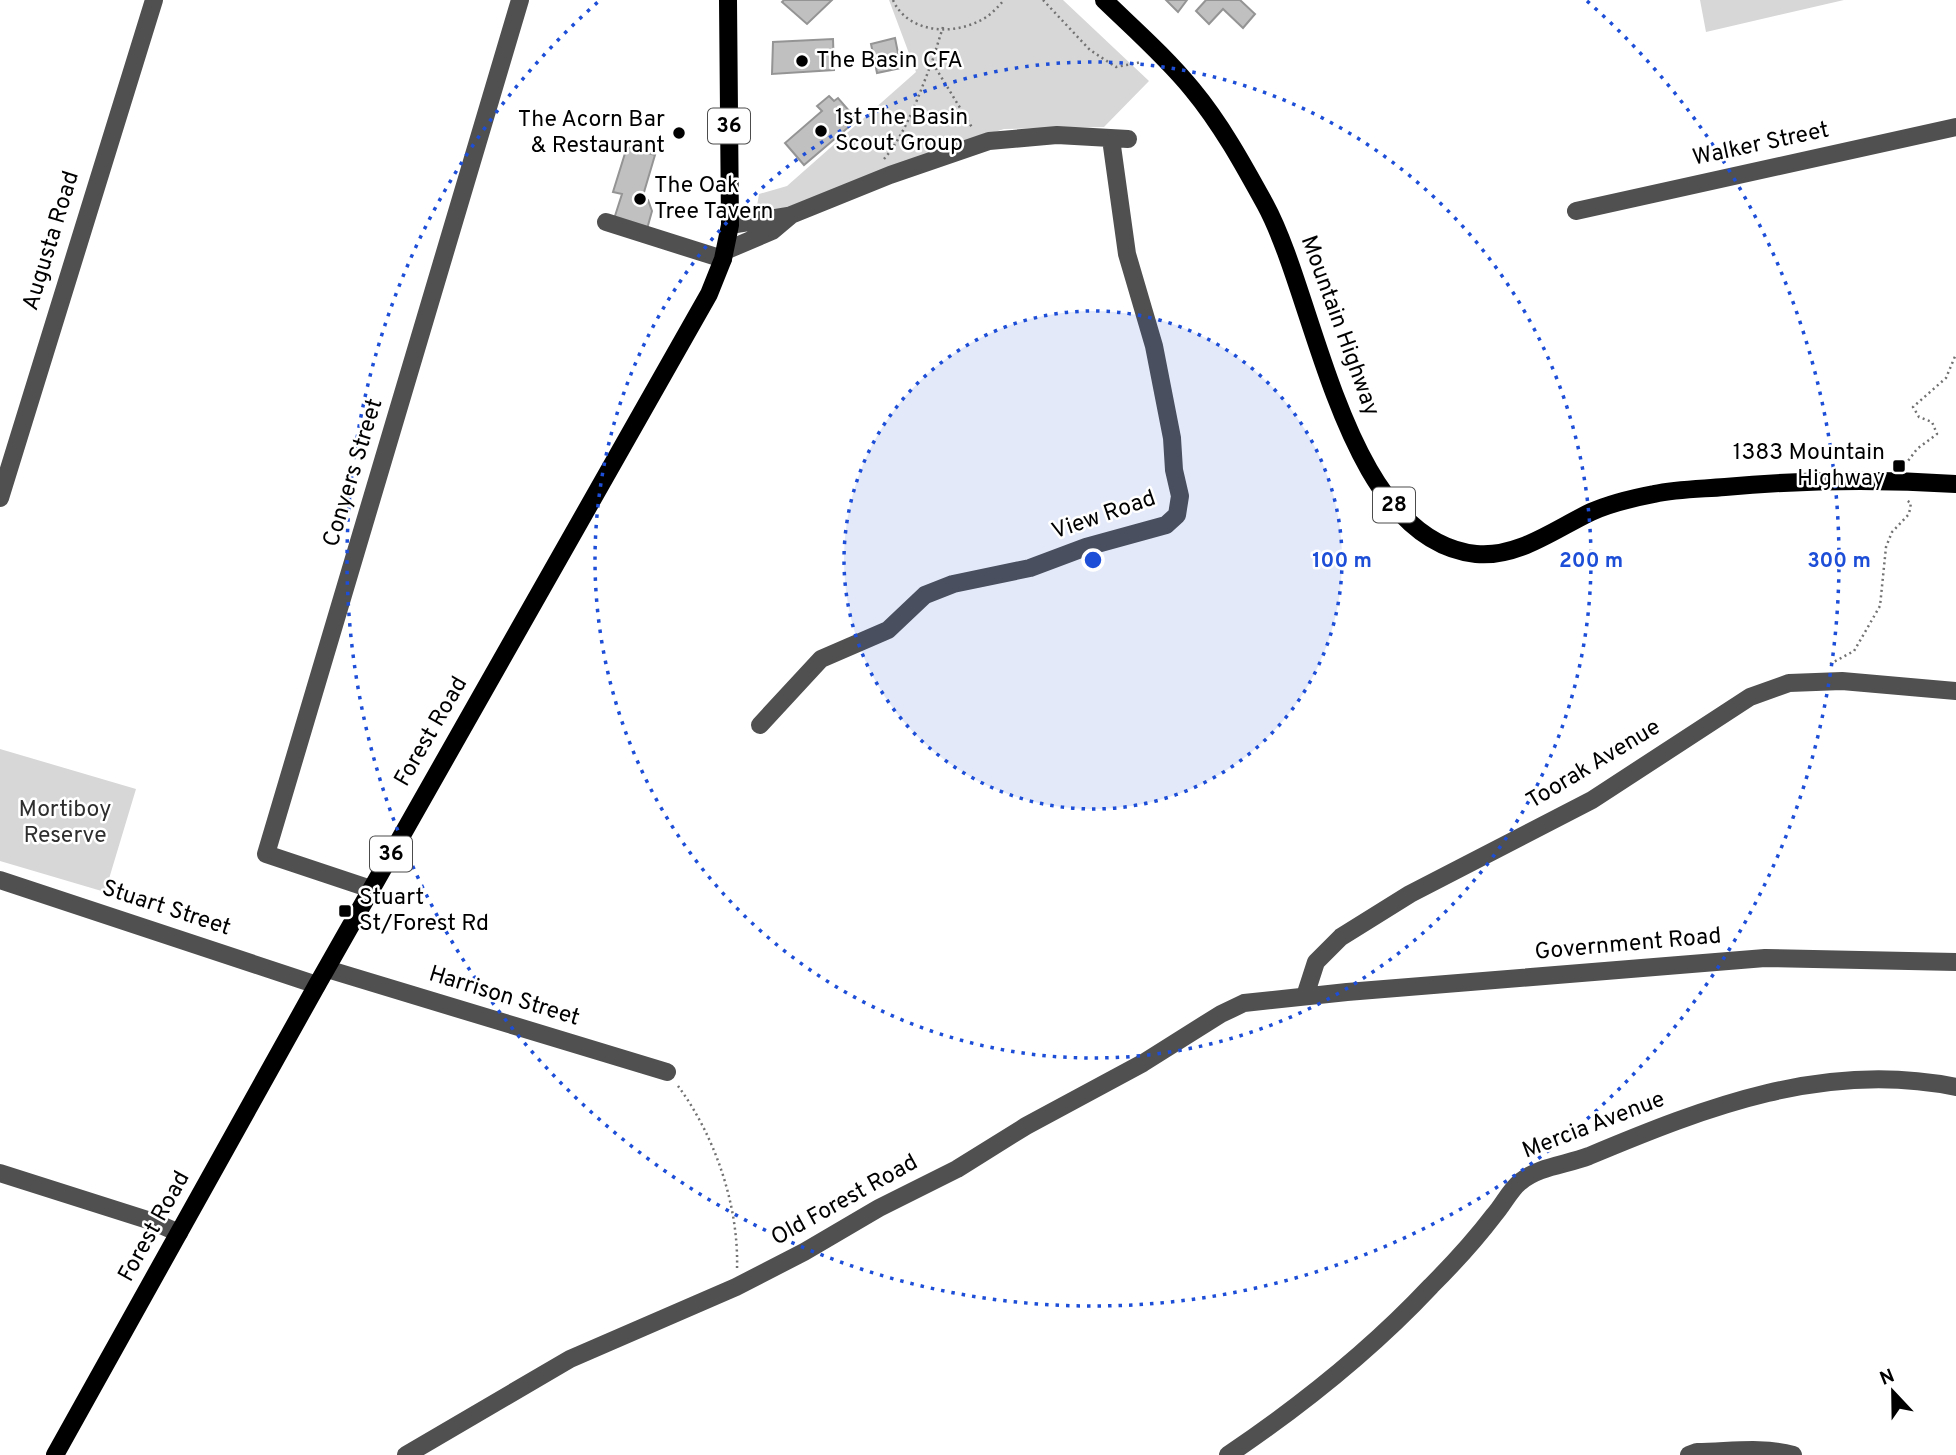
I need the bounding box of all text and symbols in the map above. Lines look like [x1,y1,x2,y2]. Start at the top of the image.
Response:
place label: The Basin CFA [816,47,963,76]
marker: The Basin CFA [794,53,810,69]
place label: 1st The Basin Scout Group [835,104,968,159]
place label: The Acorn Bar & Restaurant [518,106,665,161]
road number: 36 [708,108,750,144]
street label: Walker Street [1690,116,1832,174]
marker: 1st The Basin Scout Group [813,123,829,139]
marker: The Acorn Bar & Restaurant [671,125,687,141]
street label: Augusta Road [17,168,87,314]
place label: The Oak Tree Tavern [654,172,773,227]
marker: The Oak Tree Tavern [632,191,648,207]
street label: Mountain Highway [1293,232,1385,420]
street label: Conyers Street [318,395,390,551]
place label: 1383 Mountain Highway [1733,439,1885,494]
marker: 1383 Mountain Highway [1891,458,1907,474]
street label: View Road [1048,485,1160,547]
road number: 28 [1373,488,1415,522]
centre of rings [1081,548,1105,572]
text: 100 m [1312,548,1372,575]
text: 200 m [1559,548,1623,575]
text: 300 m [1807,548,1871,575]
street label: Forest Road [389,672,475,792]
street label: Toorak Avenue [1522,714,1666,816]
park label: Mortiboy Reserve [19,796,111,851]
road number: 36 [370,836,412,872]
street label: Stuart Street [98,875,234,943]
place label: Stuart St/Forest Rd [359,884,489,939]
marker: Stuart St/Forest Rd [337,903,353,919]
street label: Government Road [1533,922,1723,968]
street label: Harrison Street [425,960,583,1034]
street label: Mercia Avenue [1519,1086,1669,1166]
street label: Old Forest Road [767,1149,923,1253]
street label: Forest Road [113,1167,197,1287]
north arrow [1858,1357,1928,1427]
text: N [1877,1364,1898,1392]

